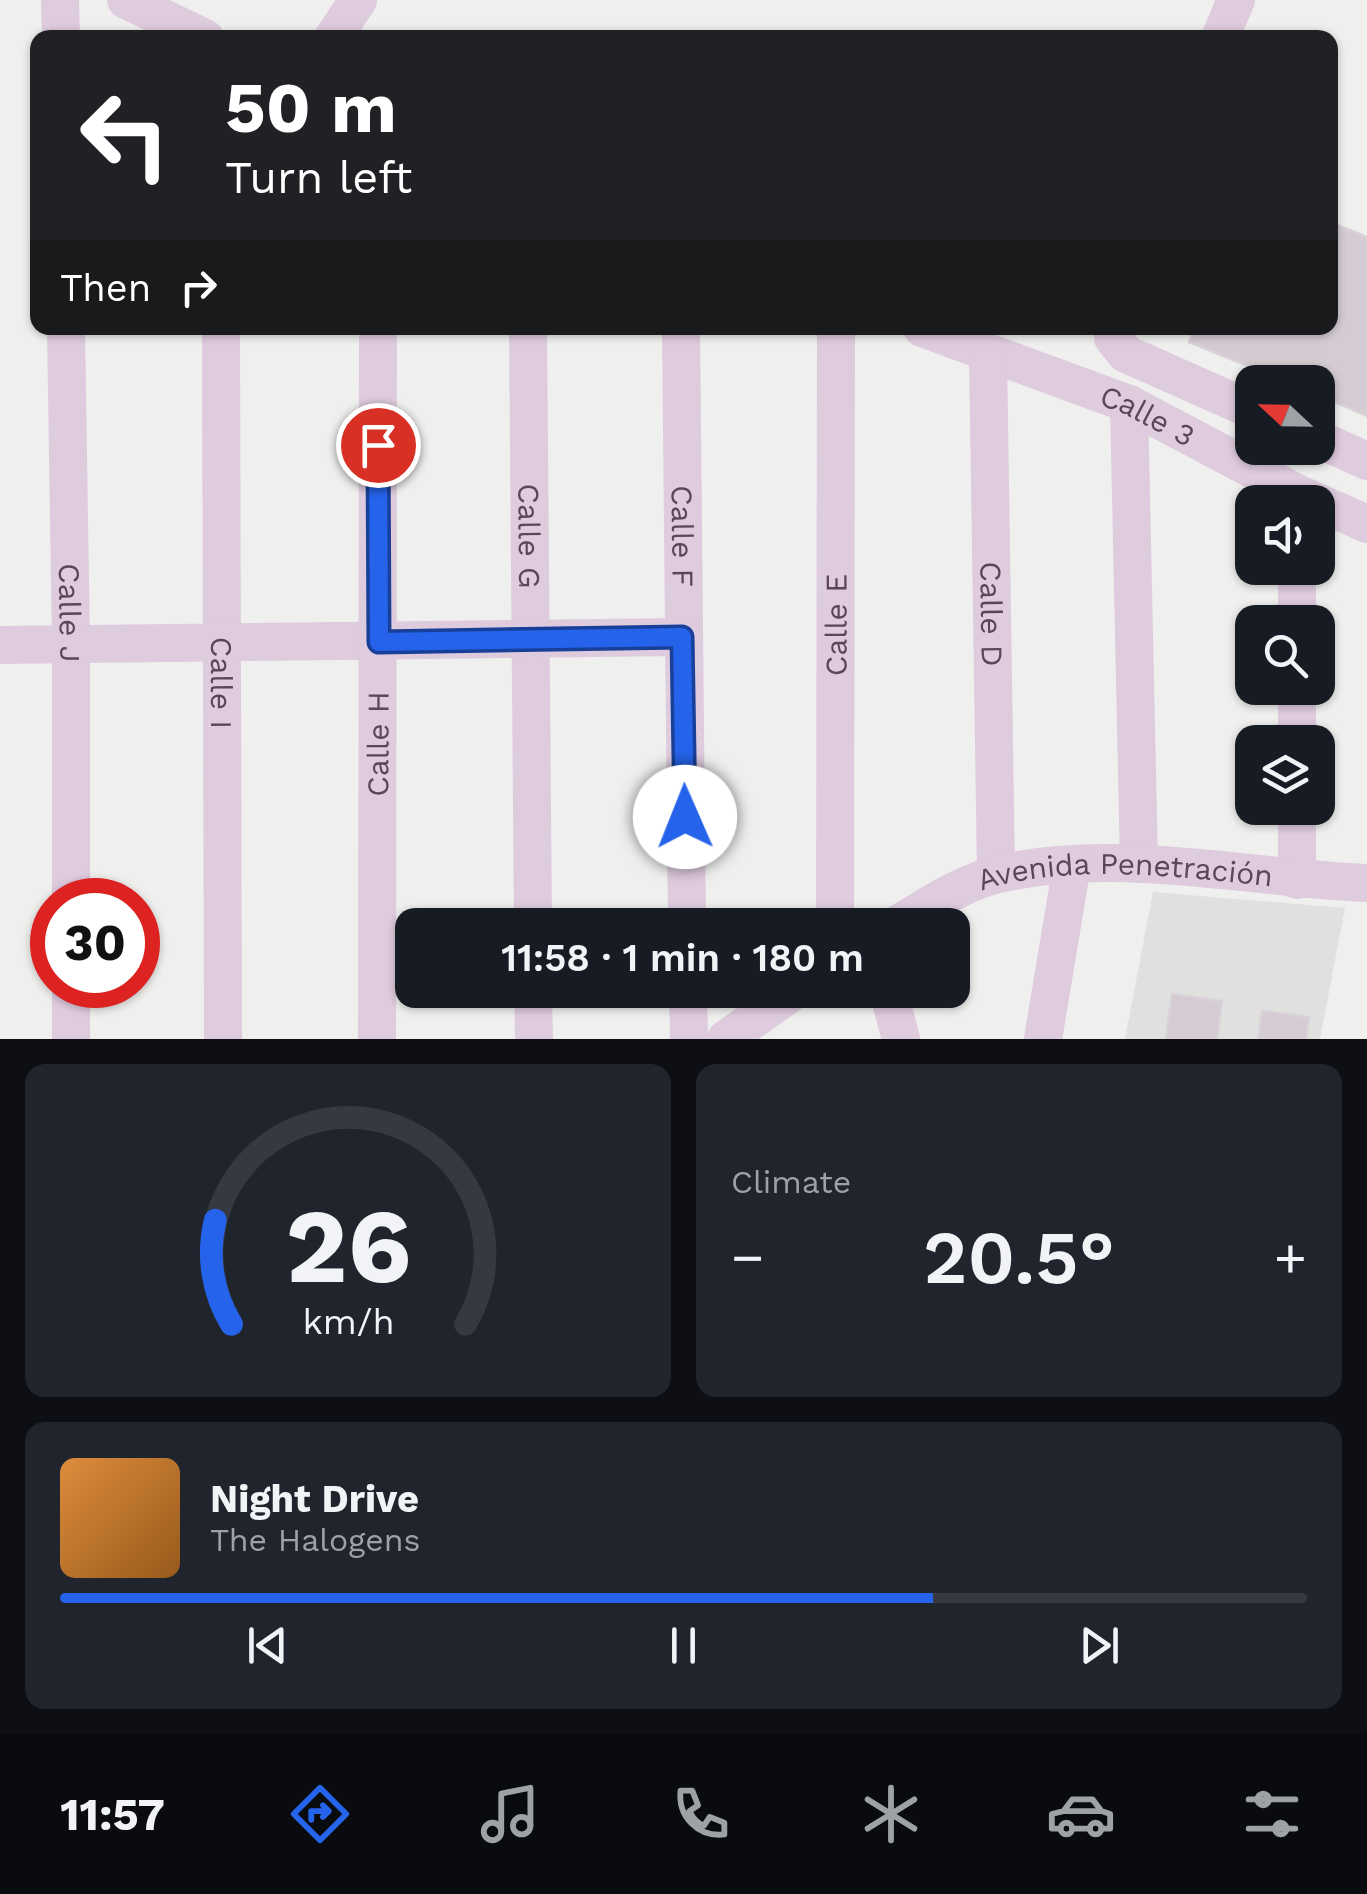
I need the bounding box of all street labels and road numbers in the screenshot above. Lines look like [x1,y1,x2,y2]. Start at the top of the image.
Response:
street label: Calle 3 [1096,378,1201,453]
street label: Calle G [512,483,548,589]
street label: Calle F [665,485,701,587]
street label: Calle D [974,561,1010,667]
street label: Calle J [52,563,89,663]
street label: Calle E [818,574,853,676]
street label: Calle I [204,637,240,729]
street label: Calle H [360,691,395,797]
street label: Avenida Penetración [973,846,1275,897]

